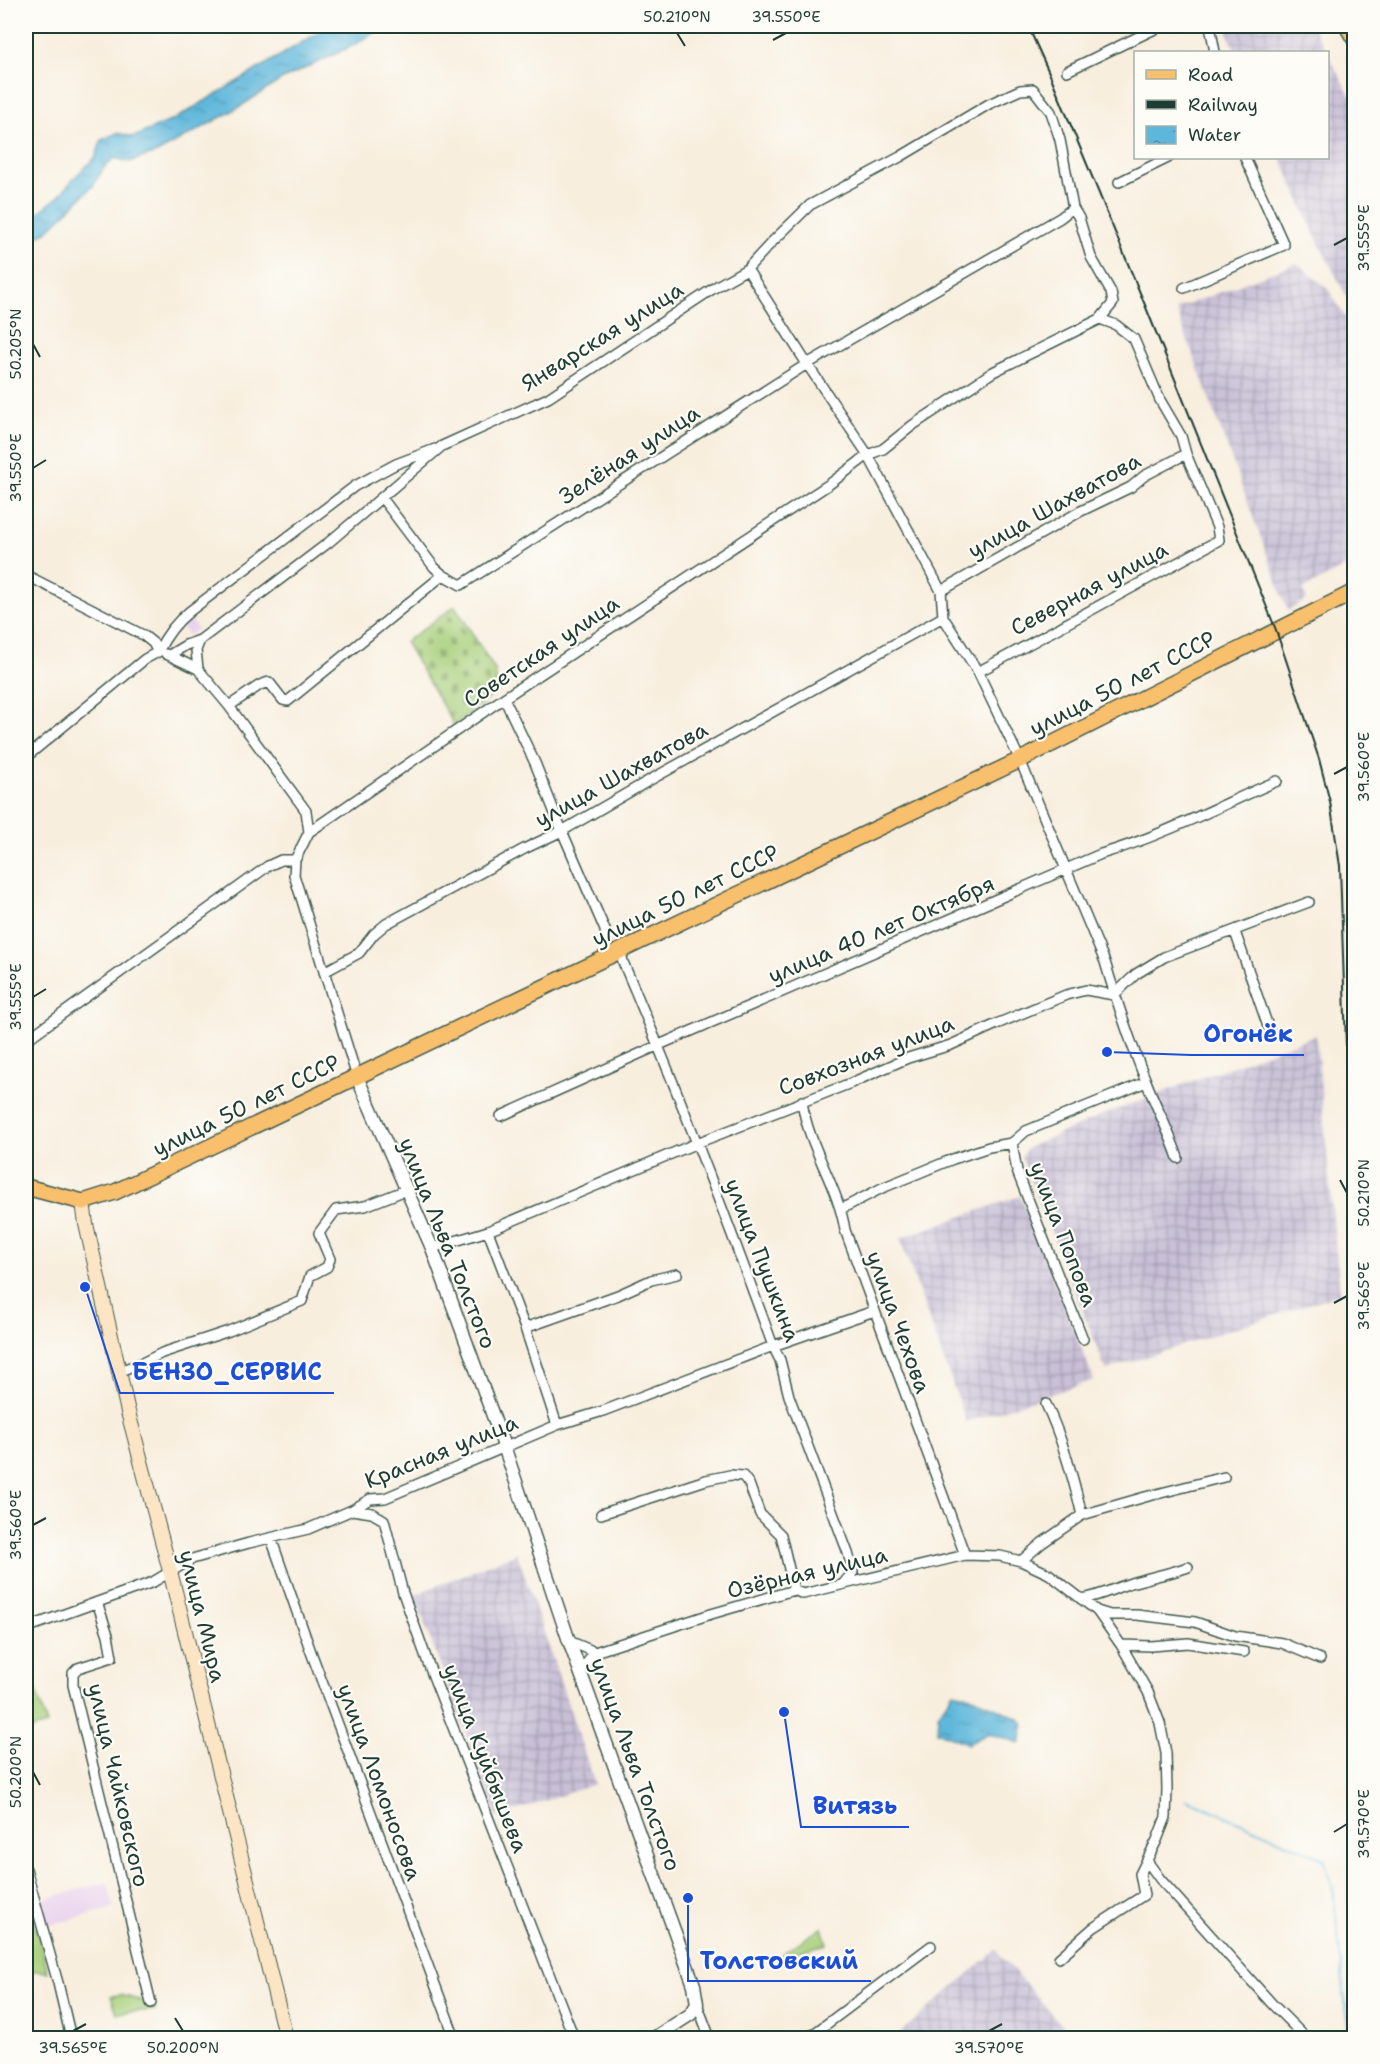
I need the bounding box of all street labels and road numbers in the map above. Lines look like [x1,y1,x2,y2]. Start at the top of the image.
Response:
street label: Январская улица [516,275,689,398]
street label: Зелёная улица [553,398,706,511]
street label: улица Шахватова [963,446,1146,565]
street label: Северная улица [1006,535,1173,642]
street label: Советская улица [458,588,625,714]
street label: улица 50 лет СССР [1024,624,1220,743]
street label: улица Шахватова [530,715,713,834]
street label: улица 50 лет СССР [587,838,784,953]
street label: улица 40 лет Октября [764,869,999,990]
street label: Совхозная улица [774,1009,958,1102]
street label: улица 50 лет СССР [148,1048,345,1163]
street label: улица Льва Толстого [392,1133,503,1353]
street label: улица Попова [1023,1158,1105,1311]
street label: улица Пушкина [718,1174,807,1346]
street label: улица Чехова [859,1247,938,1398]
street label: Красная улица [360,1407,522,1495]
street label: Озёрная улица [724,1540,890,1605]
street label: улица Мира [172,1547,233,1686]
street label: улица Льва Толстого [583,1653,688,1875]
street label: улица Куйбышева [436,1660,535,1857]
street label: улица Чайковского [81,1680,156,1890]
street label: улица Ломоносова [330,1680,429,1885]

